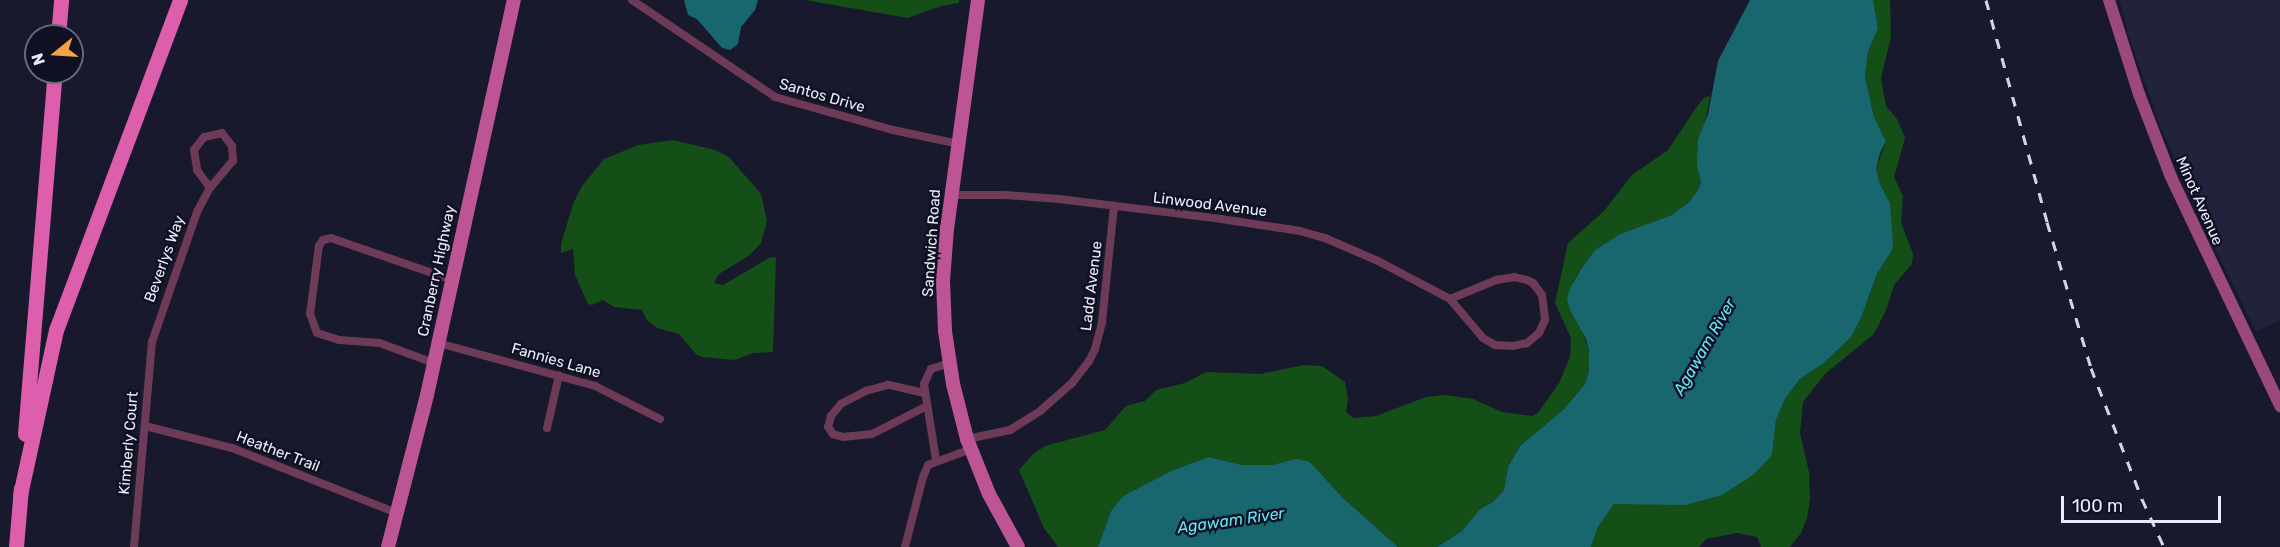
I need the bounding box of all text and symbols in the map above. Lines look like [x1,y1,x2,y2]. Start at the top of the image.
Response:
north arrow [24,24,84,84]
text: N [27,51,49,68]
street label: Santos Drive [777,75,867,117]
street label: Minot Avenue [2171,154,2227,248]
street label: Sandwich Road [919,189,945,297]
street label: Linwood Avenue [1152,189,1268,221]
street label: Cranberry Highway [414,204,460,338]
street label: Beverlys Way [141,213,189,305]
street label: Ladd Avenue [1078,240,1106,332]
water label: Agawam River [1670,295,1740,399]
street label: Fannies Lane [509,340,603,382]
street label: Kimberly Court [116,391,142,495]
street label: Heather Trail [233,428,323,476]
scale bar [2064,484,2224,522]
text: 100 m [2072,495,2123,517]
water label: Agawam River [1176,504,1286,538]

